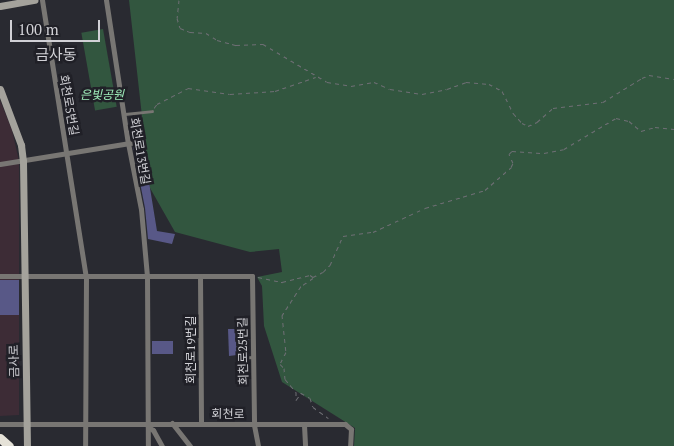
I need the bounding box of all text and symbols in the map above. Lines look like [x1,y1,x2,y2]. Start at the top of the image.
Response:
scale bar [12,10,102,42]
text: 100 m [18,19,59,39]
district label: 금사동 [35,46,77,64]
street label: 회천로5번길 [57,73,81,137]
park label: 은빛공원 [80,88,124,102]
street label: 회천로13번길 [127,116,153,186]
street label: 회천로19번길 [184,316,198,384]
street label: 회천로25번길 [235,317,251,385]
street label: 금사로 [7,344,21,378]
street label: 회천로 [211,407,245,421]

